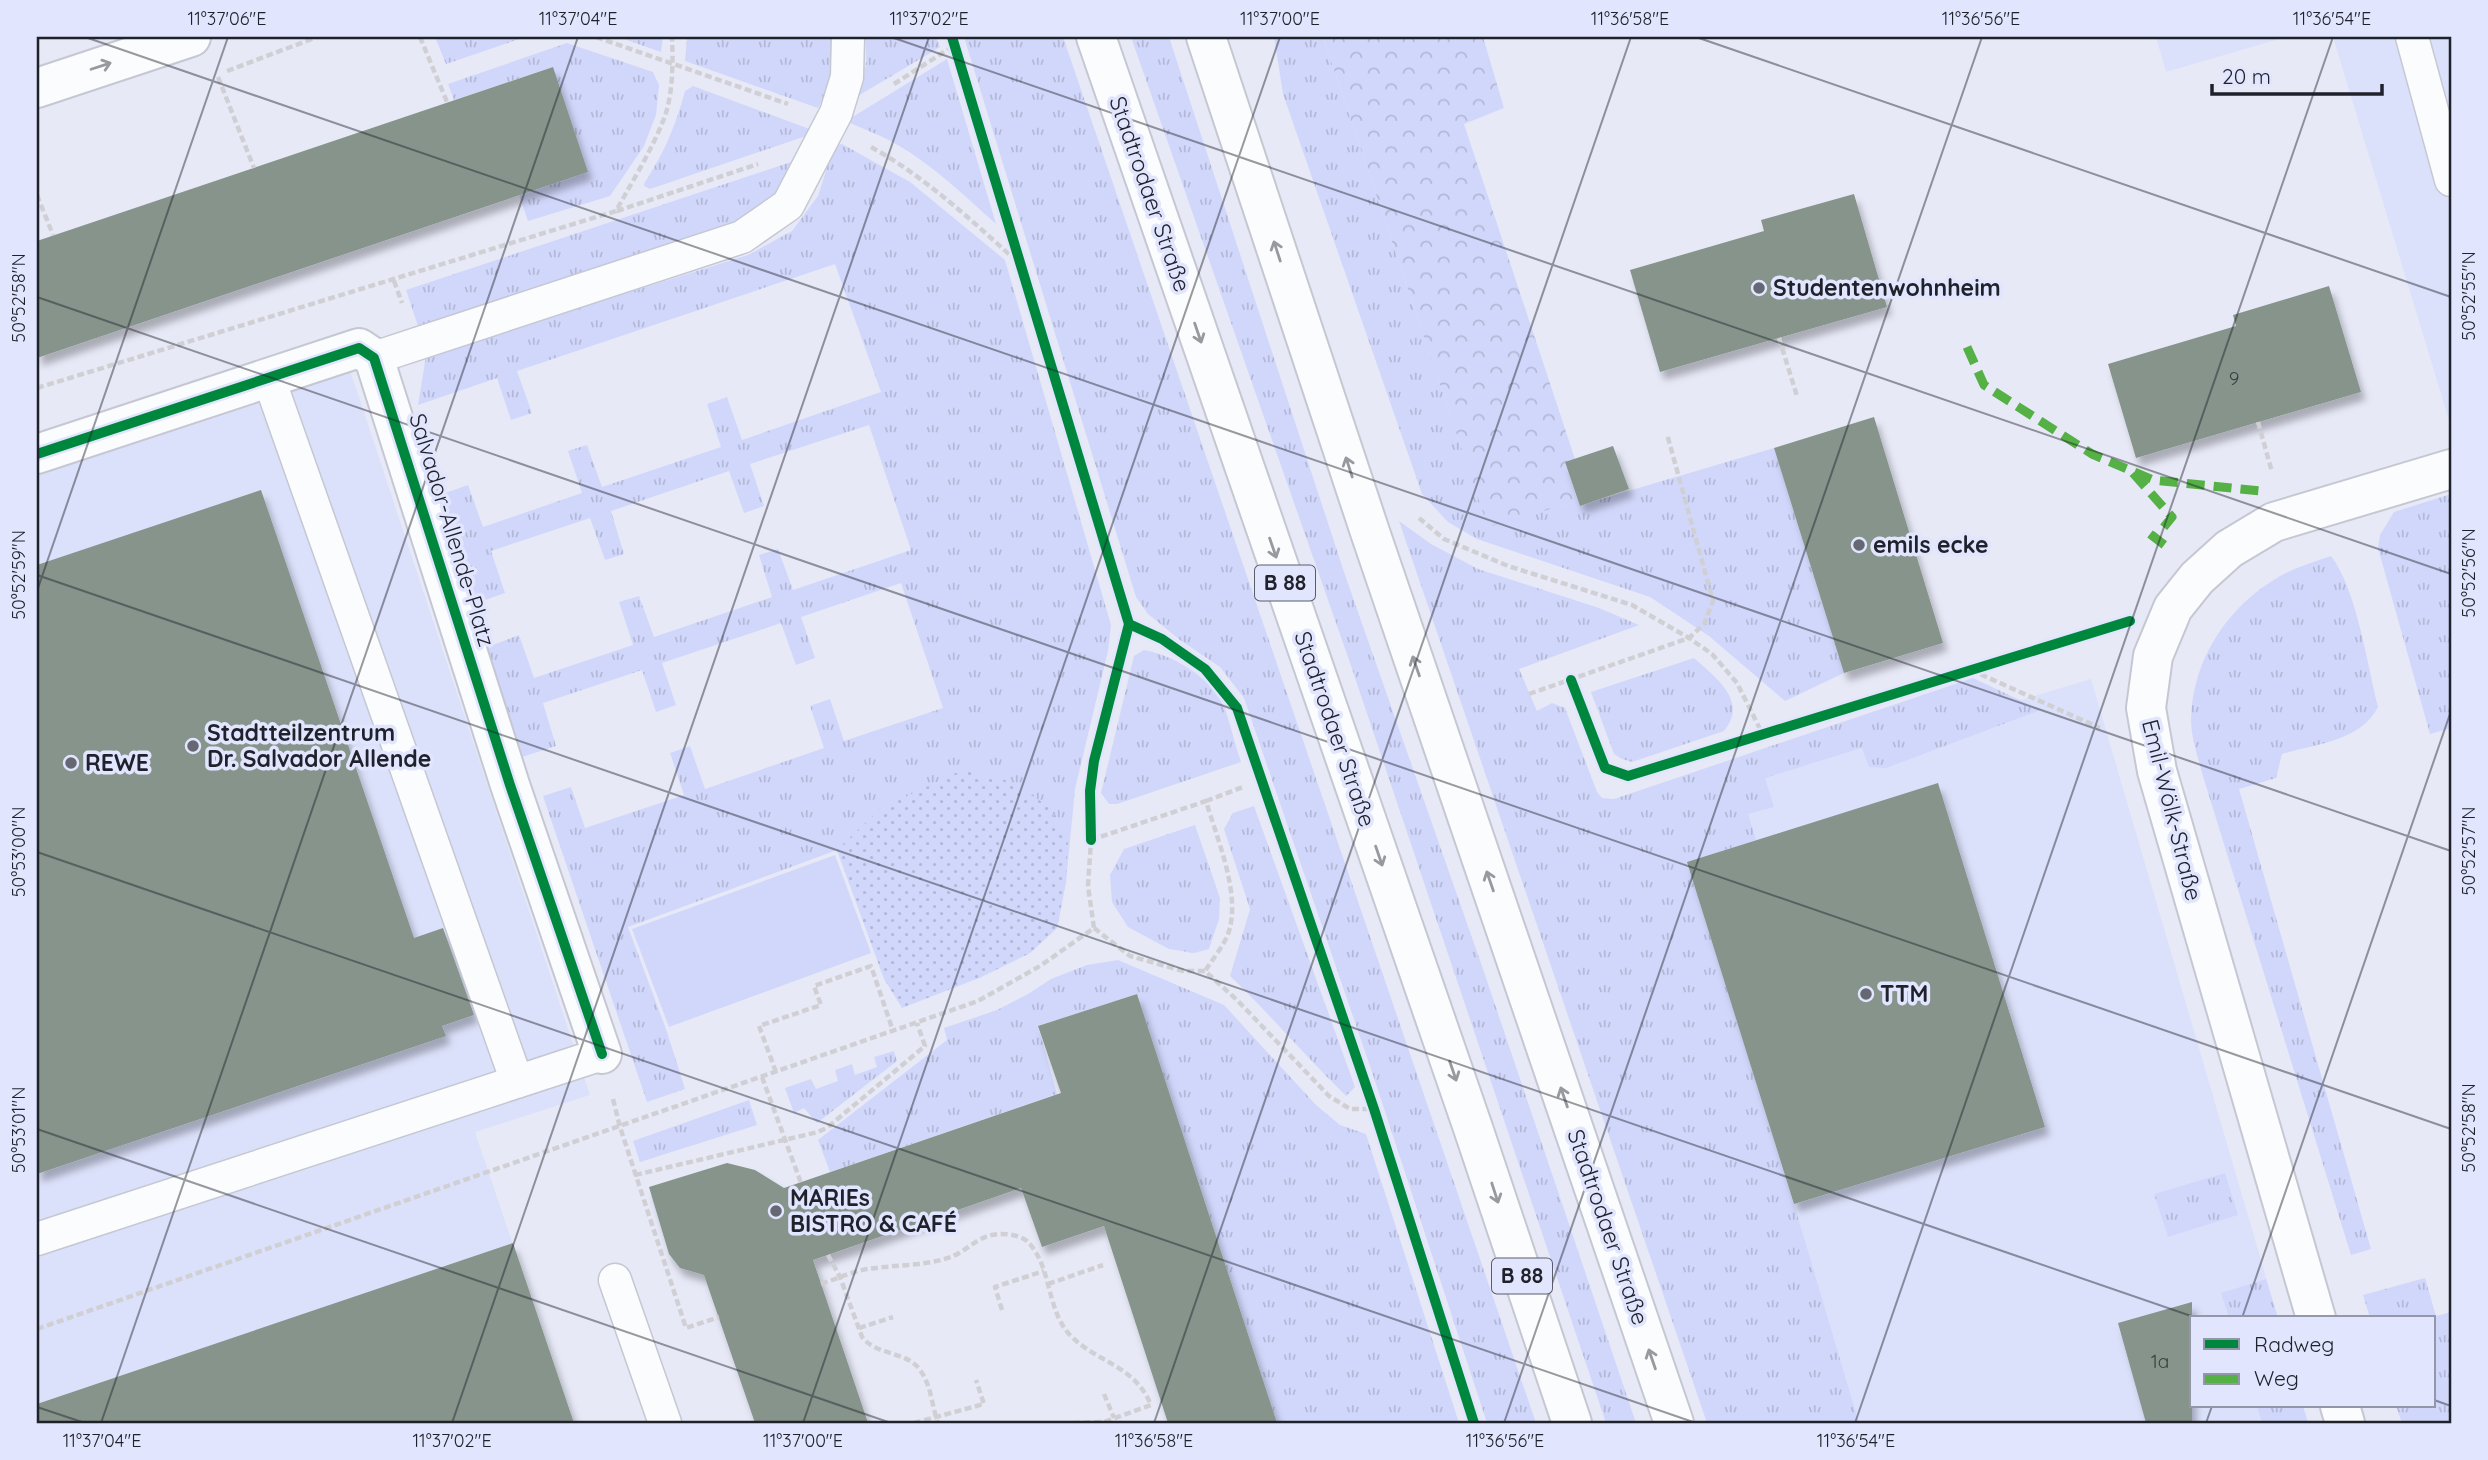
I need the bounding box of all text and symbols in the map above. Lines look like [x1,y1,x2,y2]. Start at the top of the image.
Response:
text: 11°37'06"E [188,7,266,30]
text: 11°37'04"E [539,7,617,30]
text: 11°37'02"E [889,7,969,30]
text: 11°37'00"E [1240,7,1320,30]
text: 11°36'58"E [1591,7,1669,30]
text: 11°36'56"E [1942,7,2020,30]
text: 11°36'54"E [2293,7,2371,30]
scale bar [2212,52,2381,96]
one-way arrow [90,59,112,72]
text: 20 m [2222,63,2271,89]
street label: Stadtrodaer Straße [1103,92,1198,295]
one-way arrow [1270,241,1282,263]
text: 50°52'55"N [2457,251,2480,341]
text: 50°52'58"N [7,253,30,343]
place label: Studentenwohnheim [1773,273,2001,302]
marker: Studentenwohnheim [1751,280,1767,296]
one-way arrow [1193,321,1205,343]
house number: 9 [2229,366,2239,390]
street label: Salvador-Allende-Platz [403,410,502,650]
one-way arrow [1342,457,1354,479]
text: 50°52'56"N [2457,528,2480,618]
text: 50°52'59"N [7,530,30,620]
place label: emils ecke [1873,530,1989,559]
one-way arrow [1268,536,1280,558]
marker: emils ecke [1851,537,1867,553]
road number: B 88 [1255,566,1315,600]
street label: Stadtrodaer Straße [1288,627,1383,830]
one-way arrow [1409,656,1421,678]
street label: Emil-Wölk-Straße [2136,716,2209,904]
place label: Stadtteilzentrum Dr. Salvador Allende [207,718,431,773]
marker: Stadtteilzentrum Dr. Salvador Allende [185,738,201,754]
place label: REWE [85,748,149,777]
marker: REWE [63,755,79,771]
text: 50°53'00"N [7,807,30,897]
text: 50°52'57"N [2457,807,2480,895]
one-way arrow [1374,844,1386,866]
one-way arrow [1483,871,1495,893]
place label: TTM [1880,979,1928,1008]
marker: TTM [1858,986,1874,1002]
one-way arrow [1448,1059,1460,1081]
text: 50°52'58"N [2457,1083,2480,1173]
one-way arrow [1557,1086,1569,1108]
text: 50°53'01"N [7,1087,30,1173]
street label: Stadtrodaer Straße [1561,1125,1656,1328]
one-way arrow [1490,1182,1502,1204]
place label: MARIEs BISTRO & CAFÉ [790,1183,957,1238]
marker: MARIEs BISTRO & CAFÉ [768,1203,784,1219]
road number: B 88 [1492,1258,1552,1294]
legend [2190,1316,2436,1408]
text: Radweg [2254,1331,2334,1357]
one-way arrow [1645,1348,1657,1370]
house number: 1a [2151,1349,2169,1373]
text: Weg [2254,1365,2299,1391]
text: 11°37'04"E [63,1429,141,1452]
text: 11°37'02"E [412,1429,492,1452]
text: 11°37'00"E [763,1429,843,1452]
text: 11°36'58"E [1115,1429,1193,1452]
text: 11°36'56"E [1466,1429,1544,1452]
text: 11°36'54"E [1817,1429,1895,1452]

